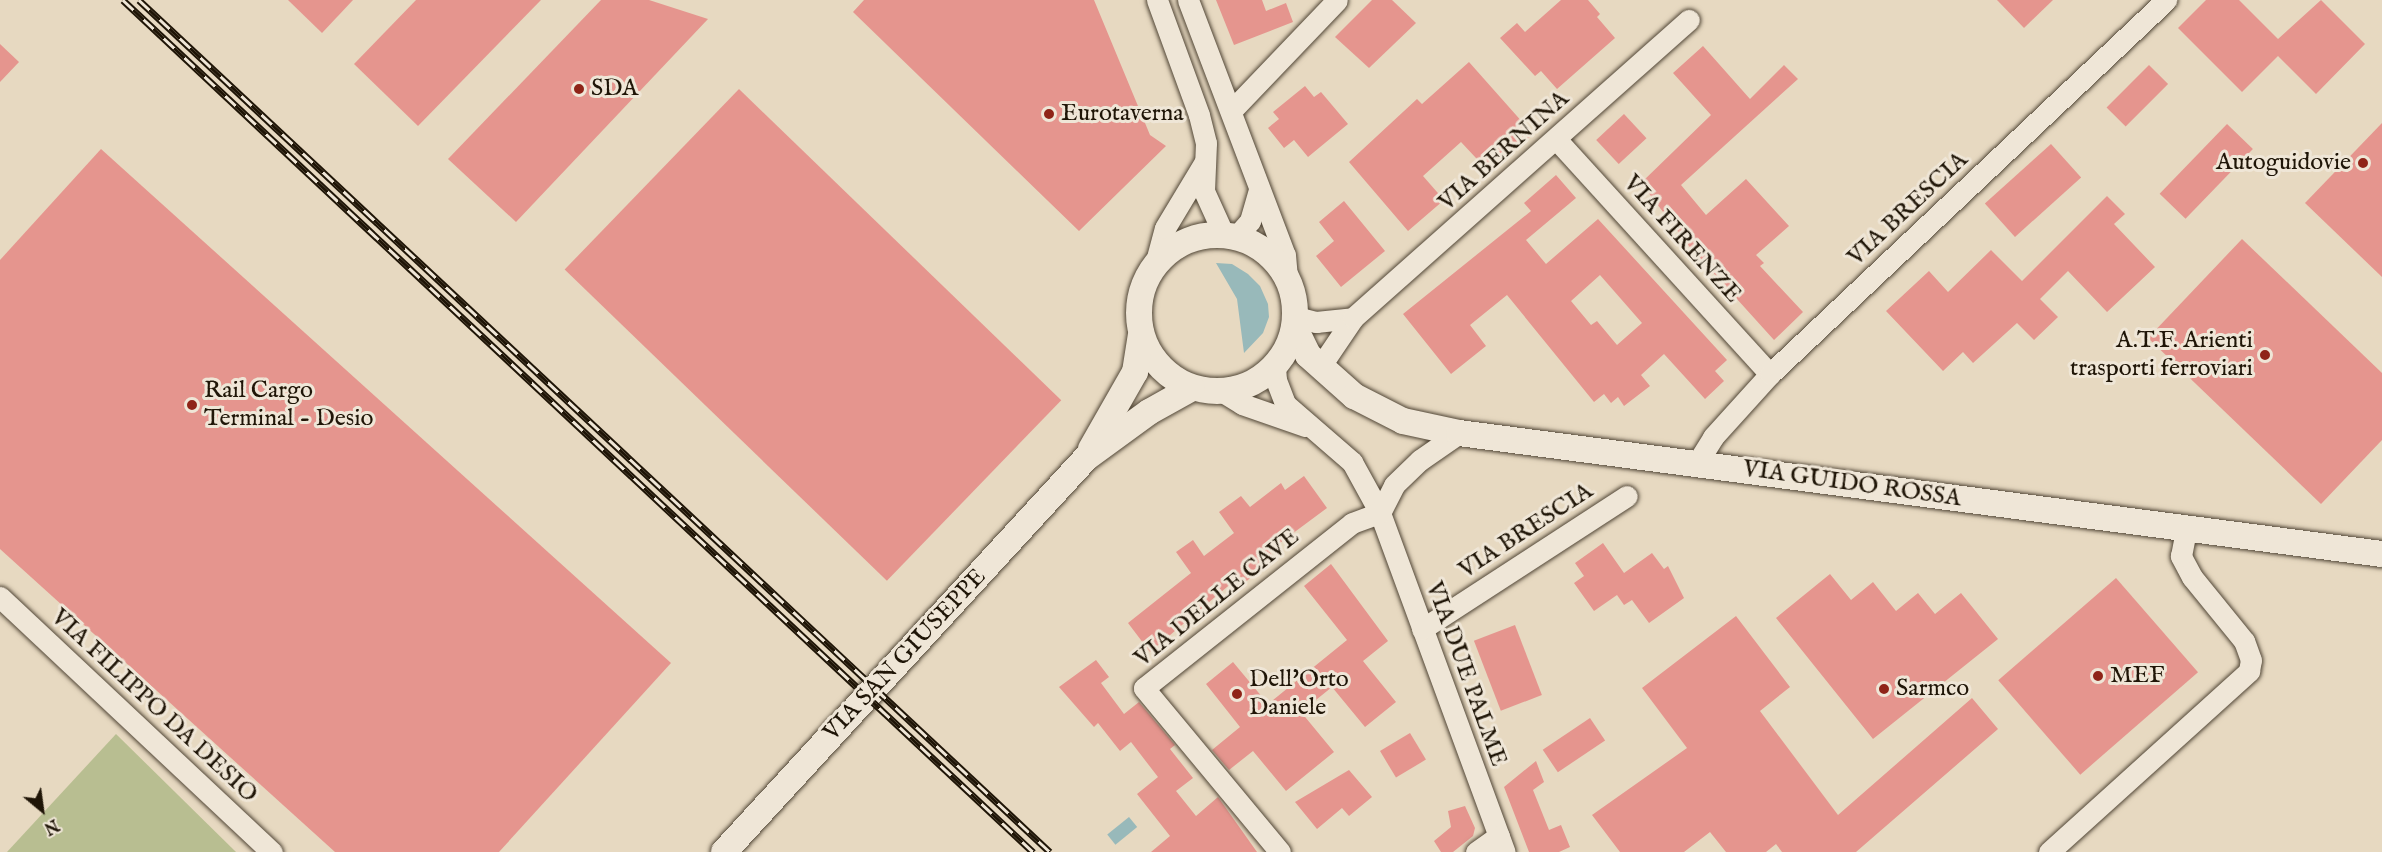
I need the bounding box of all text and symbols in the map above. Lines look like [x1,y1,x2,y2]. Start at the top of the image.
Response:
place label: SDA [591,75,638,103]
marker: SDA [572,82,586,96]
street label: VIA BERNINA [1433,85,1575,217]
place label: Eurotaverna [1061,100,1184,128]
marker: Eurotaverna [1042,107,1056,121]
street label: VIA BRESCIA [1842,146,1974,272]
place label: Autoguidovie [2216,149,2351,177]
marker: Autoguidovie [2356,156,2370,170]
street label: VIA FIRENZE [1617,169,1747,309]
place label: A.T.F. Arienti trasporti ferroviari [2070,327,2253,383]
marker: A.T.F. Arienti trasporti ferroviari [2258,348,2272,362]
place label: Rail Cargo Terminal - Desio [204,377,373,433]
marker: Rail Cargo Terminal - Desio [185,398,199,412]
street label: VIA GUIDO ROSSA [1741,454,1963,514]
street label: VIA BRESCIA [1454,477,1598,585]
street label: VIA DELLE CAVE [1129,523,1305,673]
street label: VIA SAN GIUSEPPE [818,563,992,747]
street label: VIA DUE PALME [1419,578,1513,770]
street label: VIA FILIPPO DA DESIO [45,603,263,809]
place label: MEF [2110,662,2164,690]
place label: Dell'Orto Daniele [1249,666,1349,722]
marker: MEF [2091,669,2105,683]
place label: Sarmco [1896,675,1969,703]
marker: Sarmco [1877,682,1891,696]
marker: Dell'Orto Daniele [1230,687,1244,701]
north arrow [12,780,72,840]
text: N [40,814,62,838]

